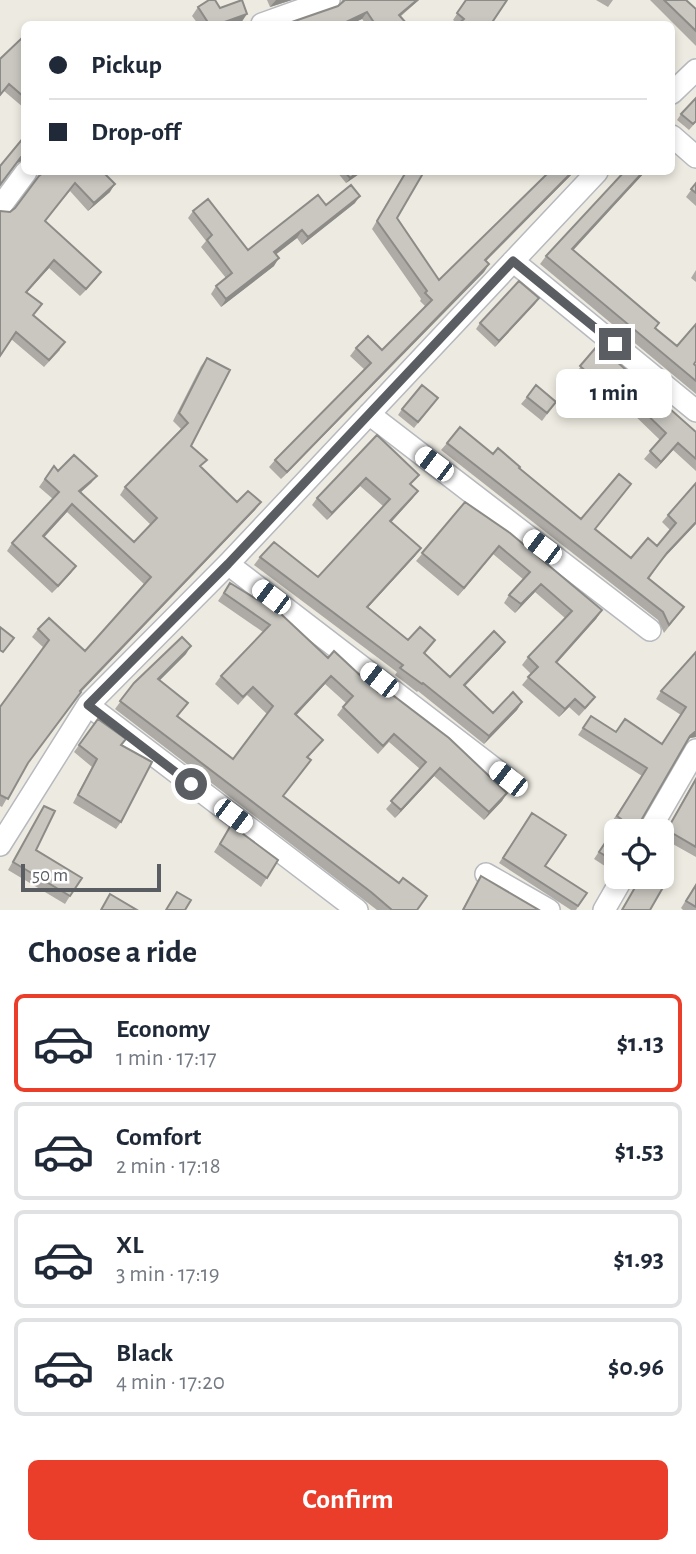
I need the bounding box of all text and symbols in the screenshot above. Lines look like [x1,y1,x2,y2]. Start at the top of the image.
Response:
text: Pickup [91,52,162,78]
text: Drop-off [91,119,180,145]
route end [599,328,631,360]
callout: 1 min [557,368,673,418]
text: 1 min [590,382,638,405]
car [411,443,458,485]
car [519,526,566,568]
car [248,576,295,618]
car [356,659,403,701]
car [485,758,532,800]
route start [175,768,207,800]
car [210,795,257,837]
map controls [604,819,674,889]
button: locate [604,819,674,889]
scale bar [21,861,161,893]
text: 50 m [32,866,68,885]
text: Choose a ride [28,936,197,968]
icon: car [32,1012,95,1075]
text: Economy [116,1016,210,1042]
text: $1.13 [616,1030,664,1056]
text: 1 min · 17:17 [116,1047,217,1070]
icon: car [32,1120,95,1183]
text: Comfort [116,1124,201,1150]
text: $1.53 [615,1138,664,1164]
text: 2 min · 17:18 [116,1155,221,1178]
icon: car [32,1228,95,1291]
text: XL [116,1232,143,1258]
text: $1.93 [613,1246,664,1272]
text: 3 min · 17:19 [116,1263,219,1286]
icon: car [32,1336,95,1399]
text: Black [116,1340,173,1366]
text: $0.96 [608,1354,664,1380]
text: 4 min · 17:20 [116,1371,225,1394]
button: Confirm [28,1460,668,1540]

